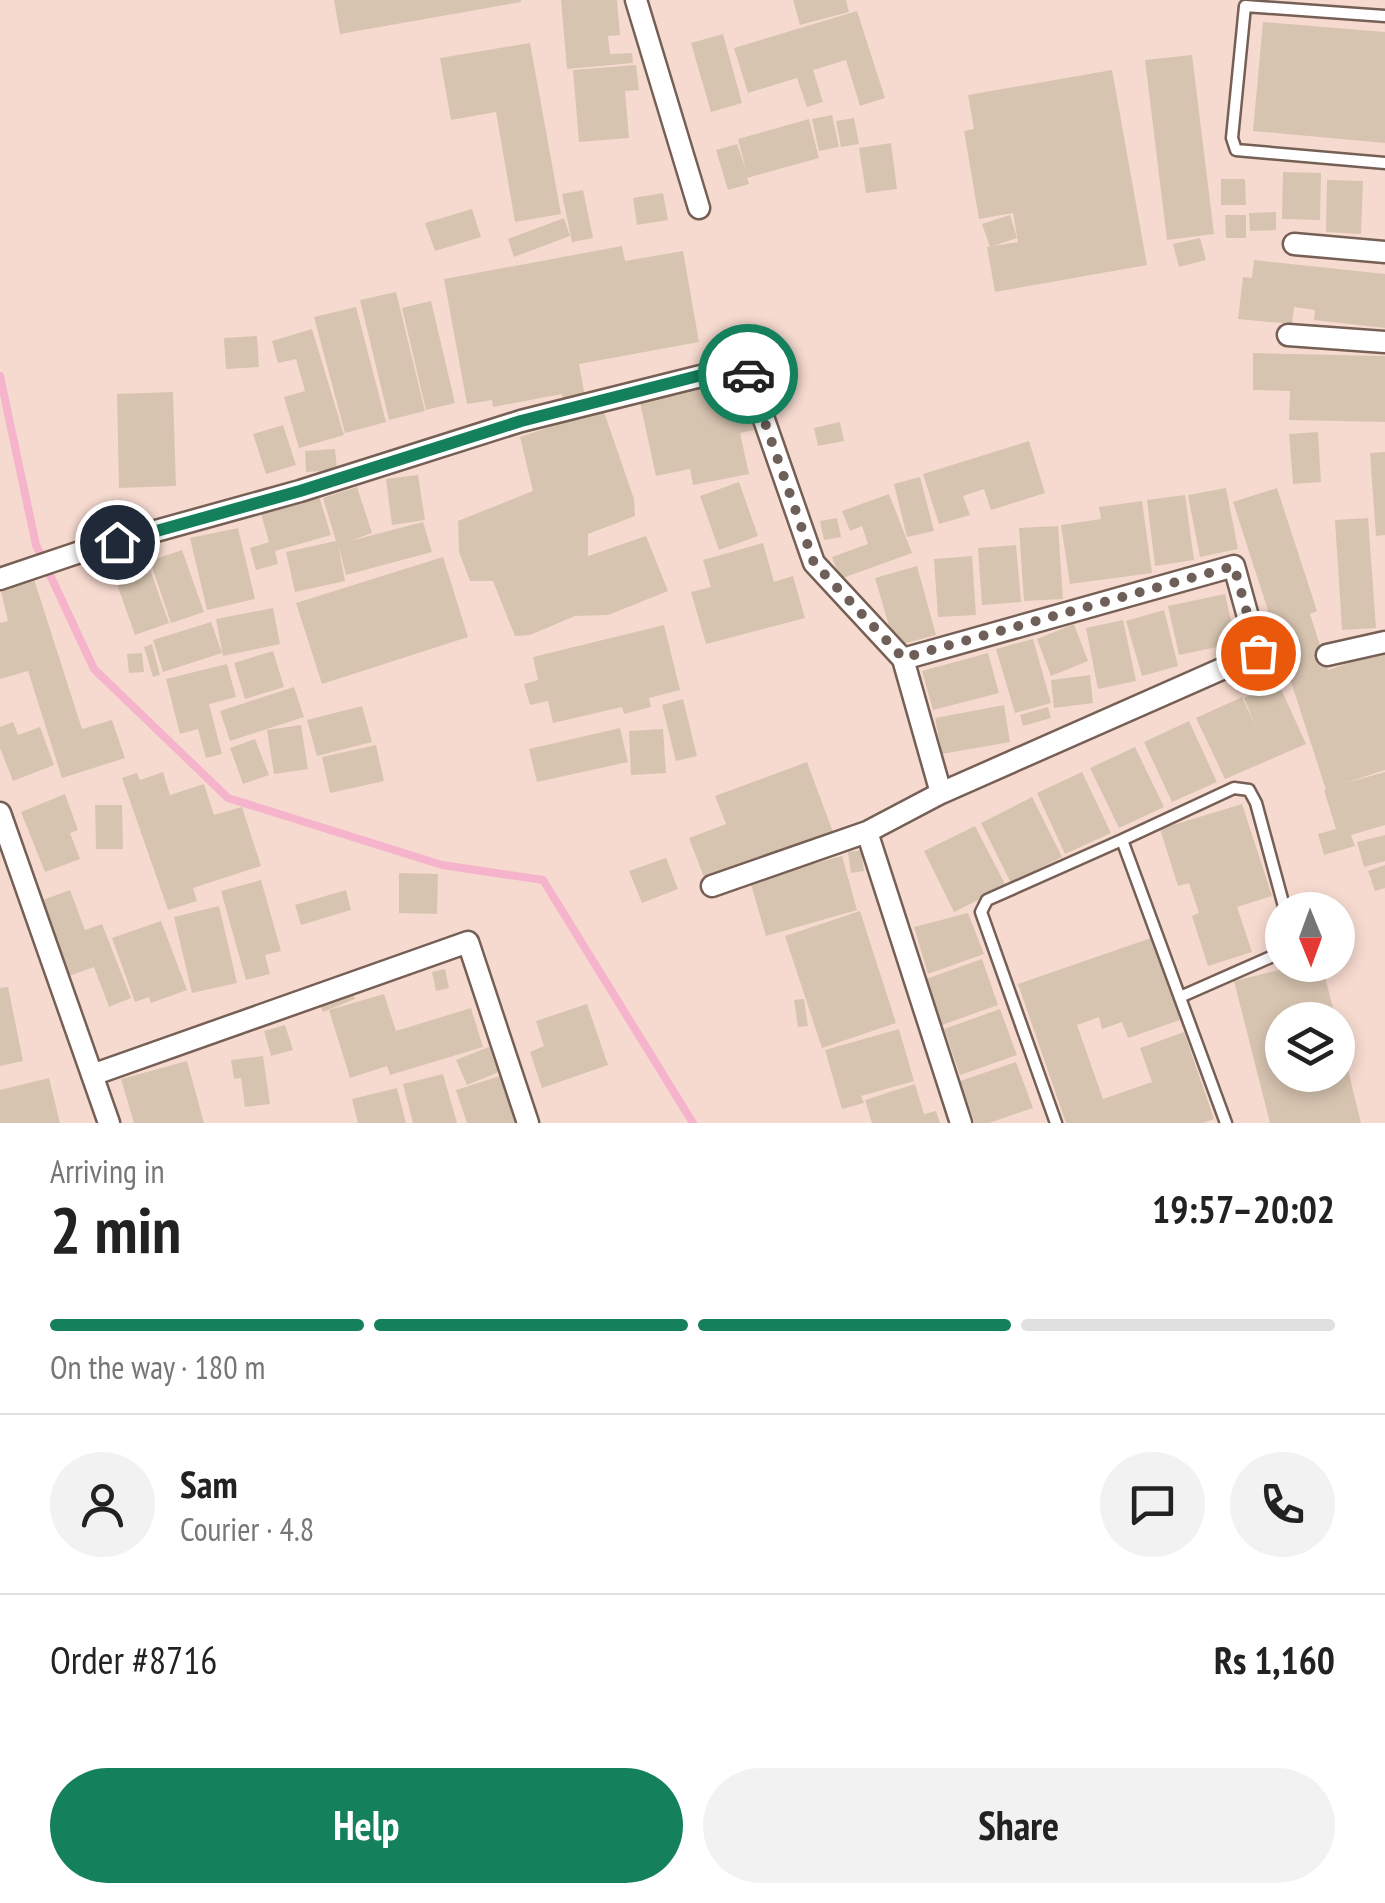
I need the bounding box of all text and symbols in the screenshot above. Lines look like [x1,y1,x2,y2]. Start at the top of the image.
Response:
courier [698,324,798,424]
icon: car [721,347,776,402]
pin [75,500,160,585]
icon: home [90,515,145,570]
pin [1216,611,1301,696]
icon: bag [1231,626,1286,681]
north arrow [1265,892,1355,982]
map controls [1265,892,1355,1092]
button: layers [1265,1002,1355,1092]
text: Arriving in [50,1150,165,1192]
text: 19:57–20:02 [1152,1184,1335,1233]
text: 2 min [50,1187,181,1271]
text: On the way · 180 m [50,1346,265,1388]
button: person [50,1452,155,1557]
button: chat [1100,1452,1205,1557]
button: phone [1230,1452,1335,1557]
text: Sam [180,1459,238,1508]
text: Courier · 4.8 [180,1508,314,1550]
text: Order #8716 [50,1635,217,1684]
text: Rs 1,160 [1214,1635,1335,1684]
button: Help [50,1768,683,1883]
button: Share [703,1768,1335,1883]

